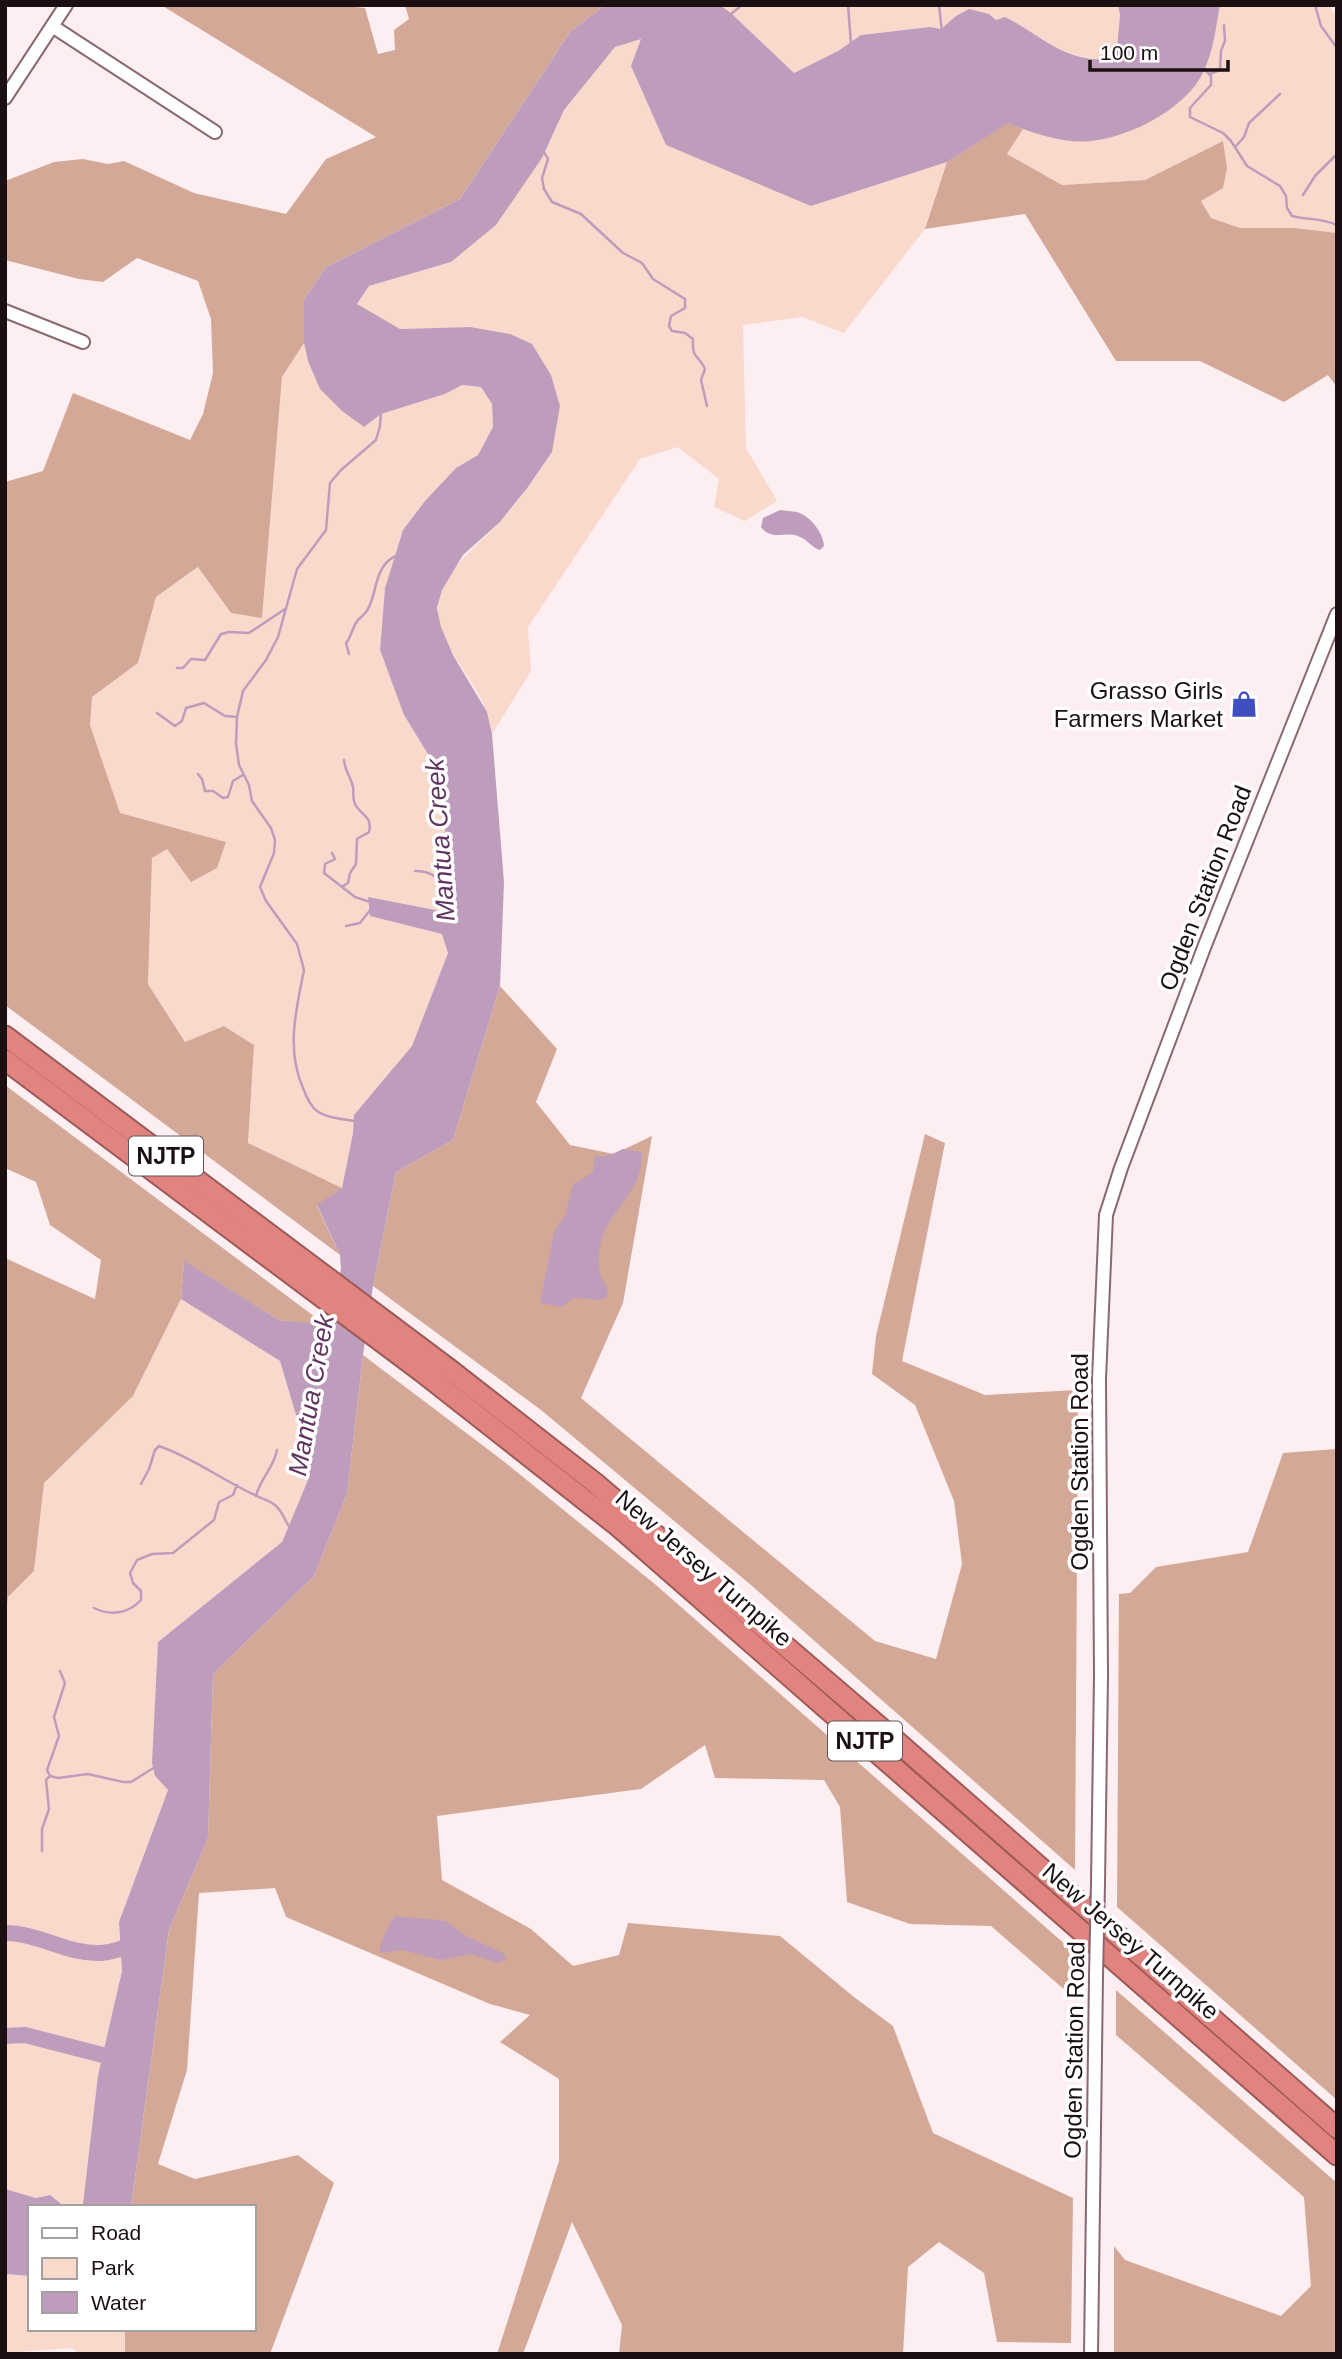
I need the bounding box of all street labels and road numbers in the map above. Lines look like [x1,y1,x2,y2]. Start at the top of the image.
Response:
street label: Ogden Station Road [1153,782,1257,994]
road number: NJTP [129,1136,203,1176]
street label: Ogden Station Road [1066,1353,1093,1571]
street label: New Jersey Turnpike [611,1484,797,1652]
road number: NJTP [828,1722,902,1760]
street label: New Jersey Turnpike [1038,1857,1224,2025]
street label: Ogden Station Road [1059,1941,1089,2159]

